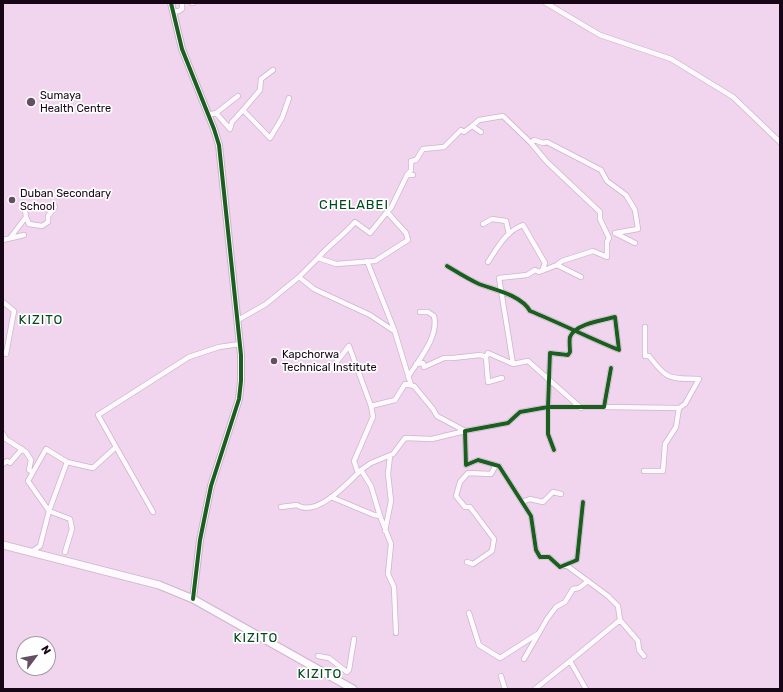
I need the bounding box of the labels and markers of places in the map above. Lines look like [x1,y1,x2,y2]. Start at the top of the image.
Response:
place label: Sumaya Health Centre [40,89,111,115]
marker: Sumaya Health Centre [25,96,37,108]
place label: Duban Secondary School [20,187,111,213]
marker: Duban Secondary School [7,195,17,205]
place label: Kapchorwa Technical Institute [282,348,377,374]
marker: Kapchorwa Technical Institute [269,356,279,366]

